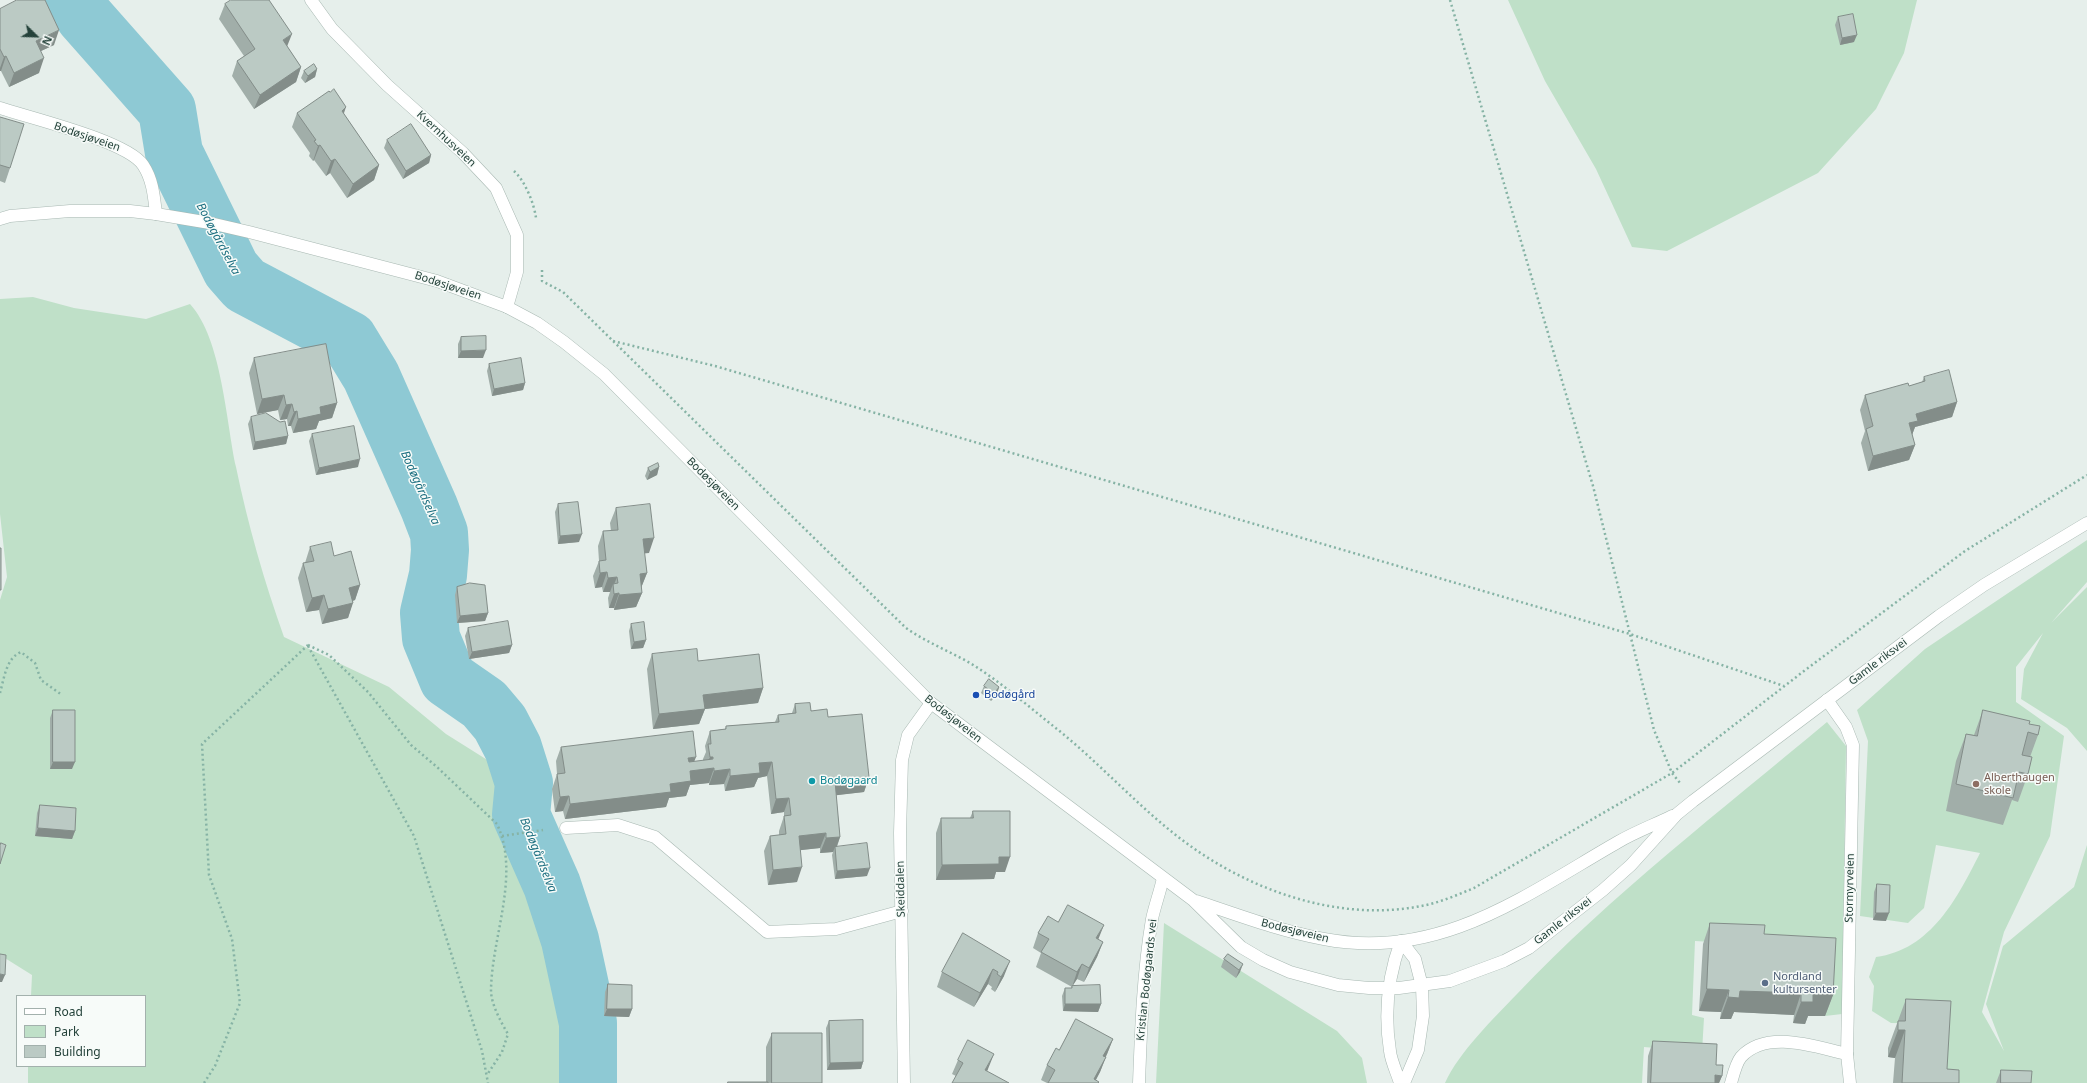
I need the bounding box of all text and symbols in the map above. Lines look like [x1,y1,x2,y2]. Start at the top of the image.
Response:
north arrow [16,16,56,56]
text: N [39,34,56,48]
street label: Kvernhusveien [414,108,478,170]
street label: Bodøsjøveien [52,119,122,155]
water label: Bodøgårdselva [193,200,243,278]
street label: Bodøsjøveien [413,269,483,303]
water label: Bodøgårdselva [397,449,443,527]
street label: Bodøsjøveien [684,455,742,513]
street label: Gamle riksvei [1846,636,1910,688]
place label: Bodøgård [984,688,1035,702]
marker: Bodøgård [971,690,981,700]
street label: Bodøsjøveien [922,692,984,746]
place label: Alberthaugen skole [1984,771,2055,797]
place label: Bodøgaard [820,774,877,788]
marker: Bodøgaard [807,776,817,786]
marker: Alberthaugen skole [1971,779,1981,789]
water label: Bodøgårdselva [516,815,560,895]
street label: Stormyrveien [1843,853,1857,923]
street label: Skeiddalen [894,861,908,917]
street label: Gamle riksvei [1532,894,1594,948]
street label: Bodøsjøveien [1260,916,1330,946]
street label: Kristian Bodøgaards vei [1134,919,1160,1041]
place label: Nordland kultursenter [1773,970,1837,996]
marker: Nordland kultursenter [1760,978,1770,988]
legend [16,995,146,1067]
text: Road [54,1003,83,1020]
text: Park [54,1023,79,1040]
text: Building [54,1043,101,1060]

